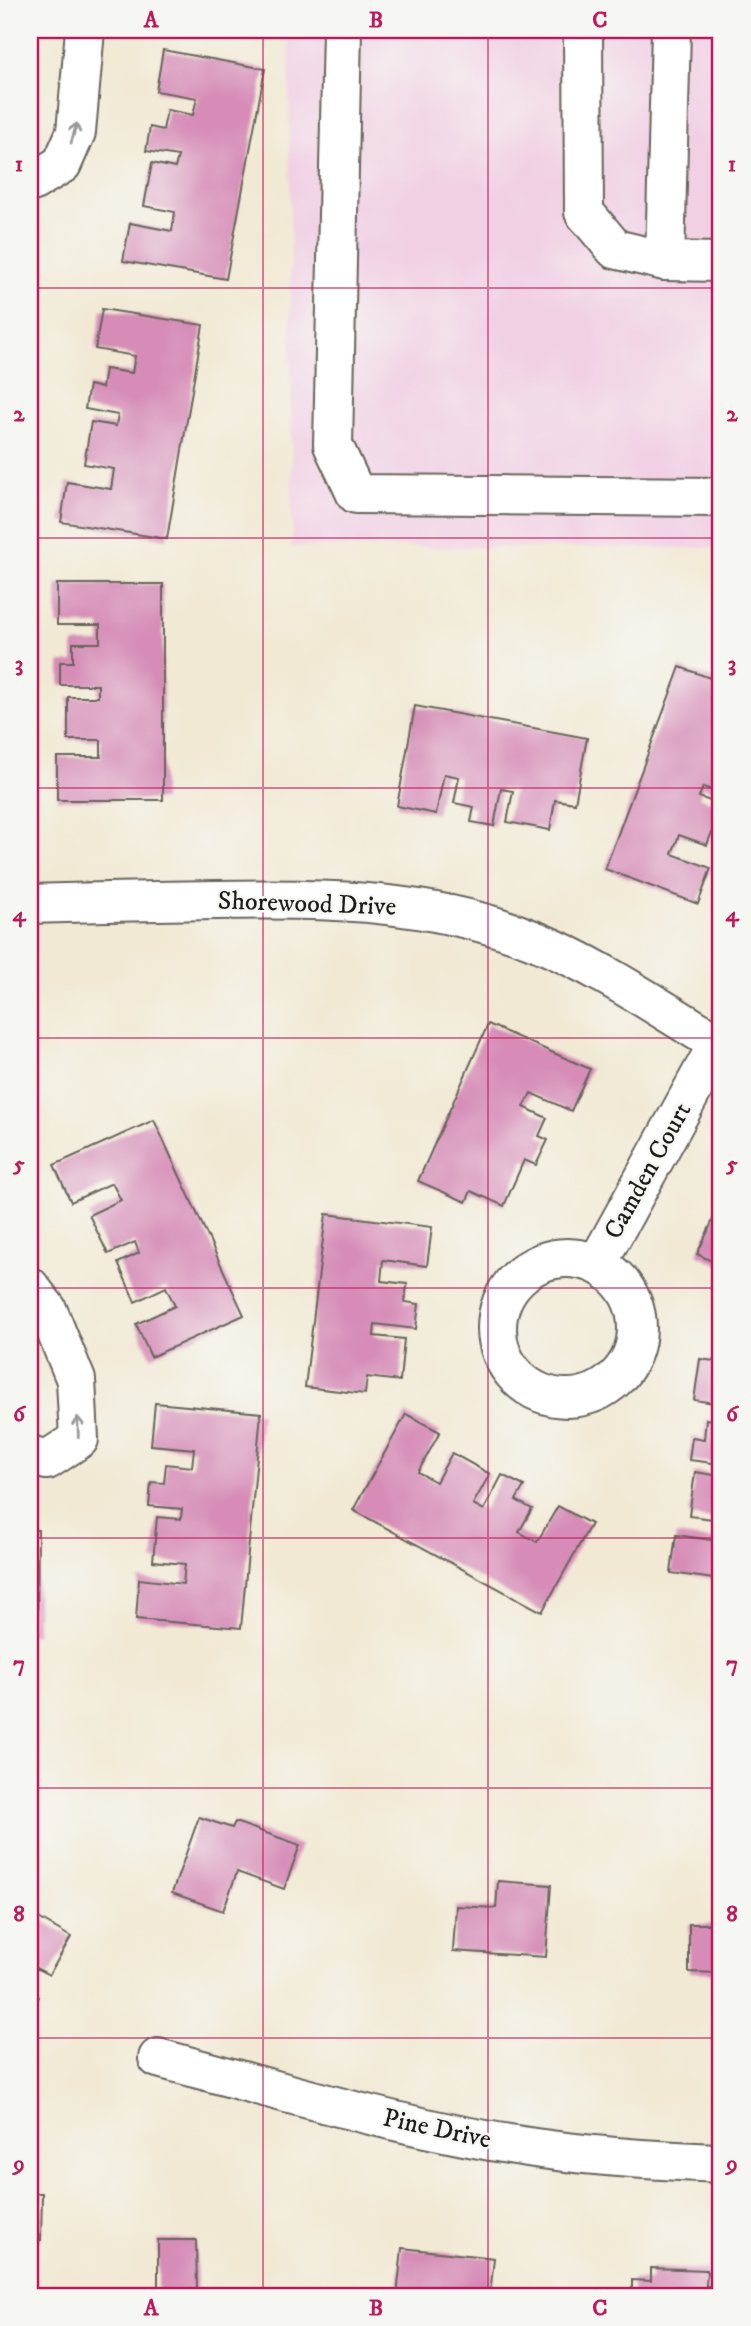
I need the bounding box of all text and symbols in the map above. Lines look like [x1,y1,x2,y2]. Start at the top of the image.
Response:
text: A [143,6,160,35]
text: B [369,6,383,35]
text: C [592,6,608,35]
one-way arrow [68,122,81,145]
text: 1 [15,150,23,179]
text: 1 [728,150,736,179]
text: 2 [13,400,25,429]
text: 2 [726,400,738,429]
text: 3 [15,650,23,679]
text: 3 [728,650,736,679]
street label: Shorewood Drive [217,884,397,924]
text: 4 [12,900,27,929]
text: 4 [725,900,740,929]
street label: Camden Court [597,1097,699,1245]
text: 5 [12,1150,25,1179]
text: 5 [725,1150,738,1179]
text: 6 [13,1400,27,1429]
text: 6 [726,1400,740,1429]
one-way arrow [72,1416,85,1439]
text: 7 [13,1650,25,1679]
text: 7 [726,1650,738,1679]
text: 8 [13,1900,25,1929]
text: 8 [726,1900,738,1929]
street label: Pine Drive [380,2101,494,2157]
text: 9 [11,2150,25,2179]
text: 9 [724,2150,738,2179]
text: A [143,2294,160,2323]
text: B [369,2294,383,2323]
text: C [592,2294,608,2323]

